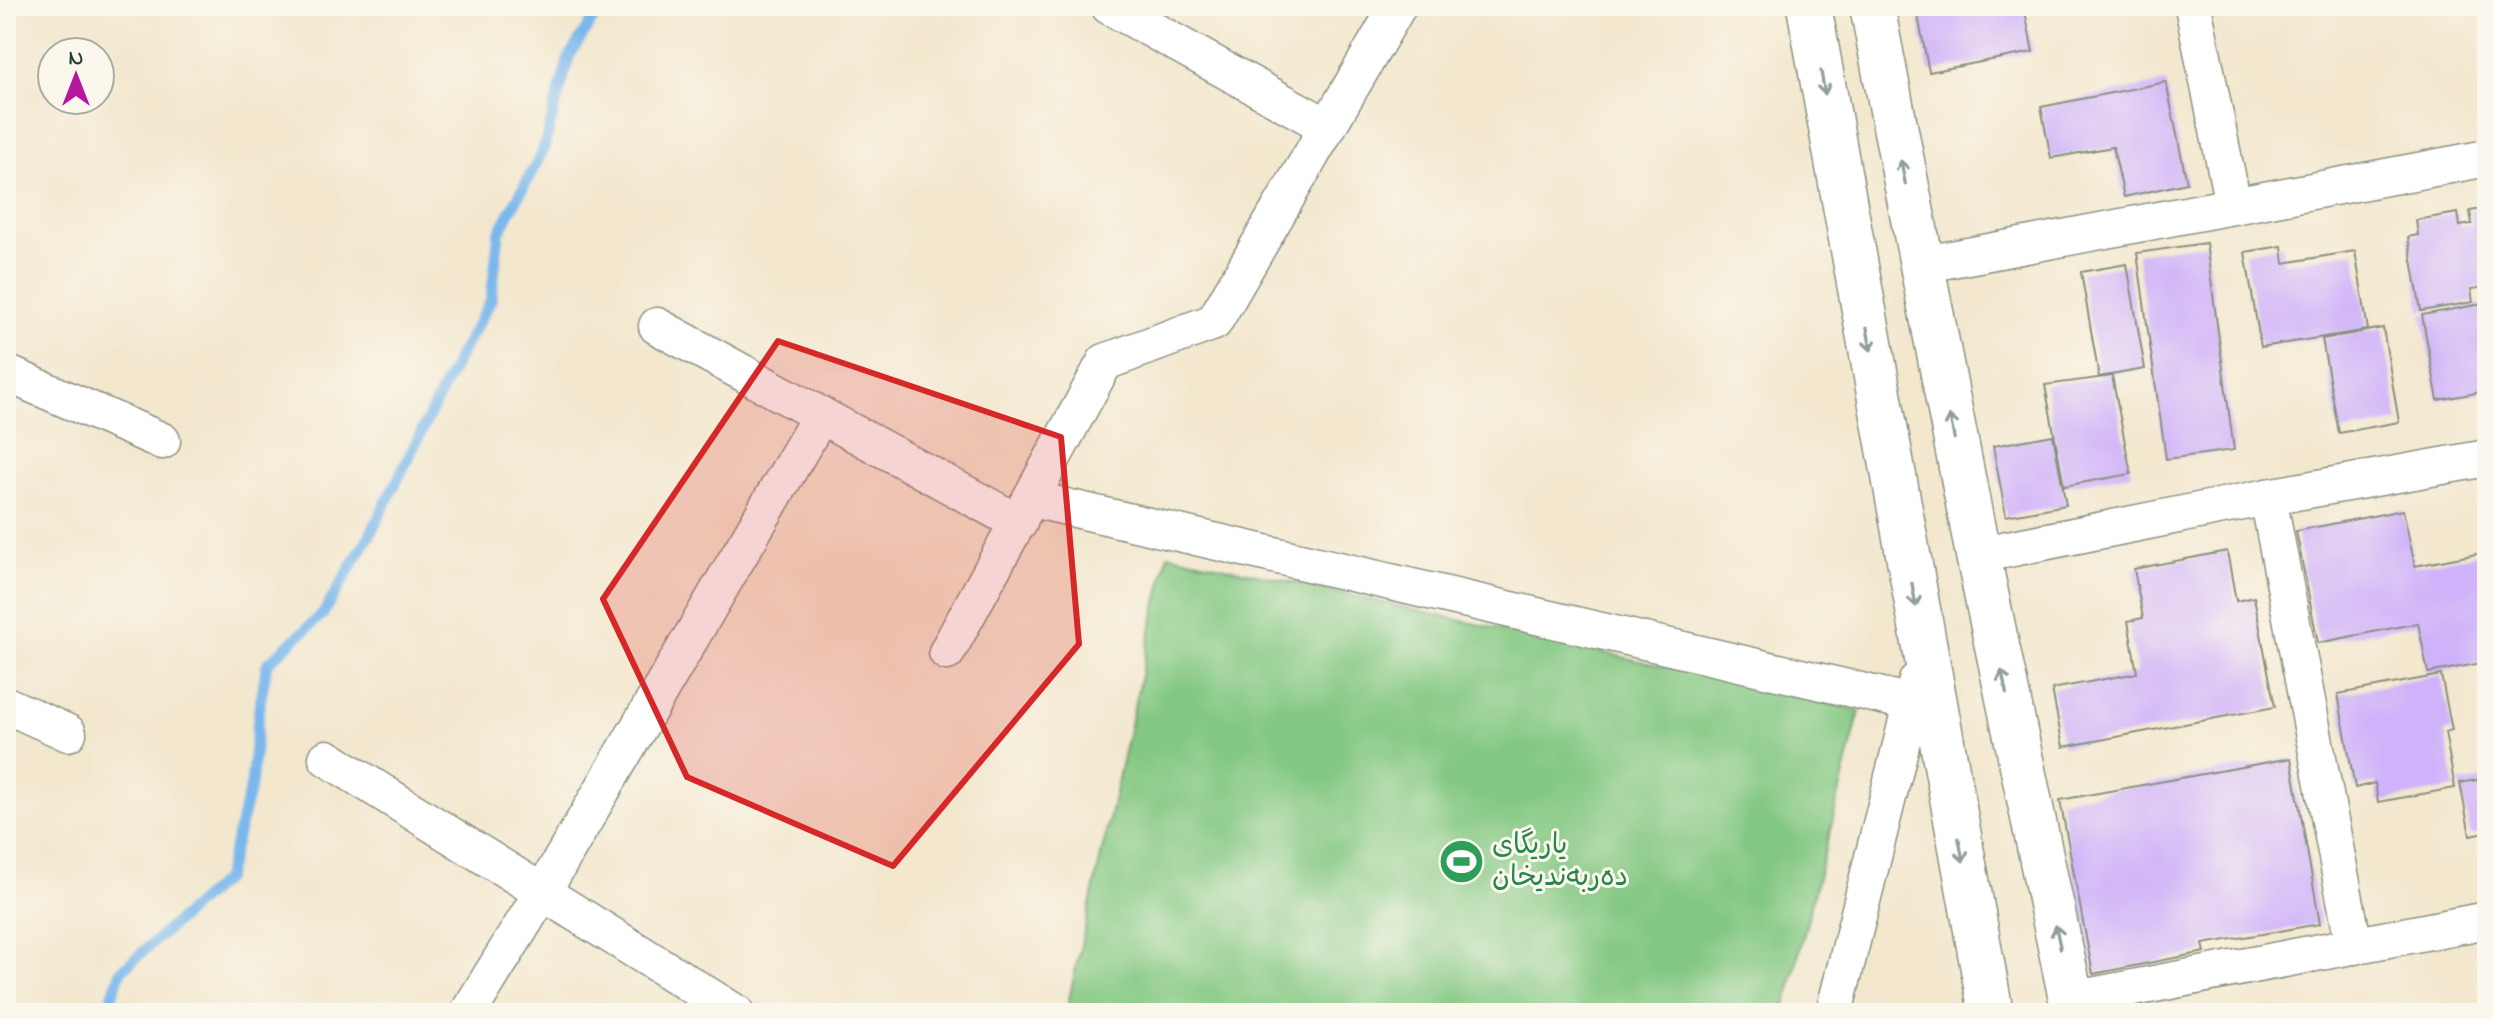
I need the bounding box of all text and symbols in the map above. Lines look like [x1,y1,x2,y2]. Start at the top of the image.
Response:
north arrow [36,36,116,116]
text: N [69,43,83,75]
one-way arrow [1816,70,1831,95]
one-way arrow [1894,160,1909,185]
one-way arrow [1862,326,1877,351]
one-way arrow [1944,415,1959,441]
one-way arrow [1908,581,1923,607]
one-way arrow [1996,670,2011,695]
place label: یاریگاى ده‌ربه‌ندیخان [1492,826,1628,899]
one-way arrow [1954,837,1969,863]
sports icon: یاریگاى ده‌ربه‌ندیخان [1437,838,1485,886]
one-way arrow [2050,924,2065,950]

